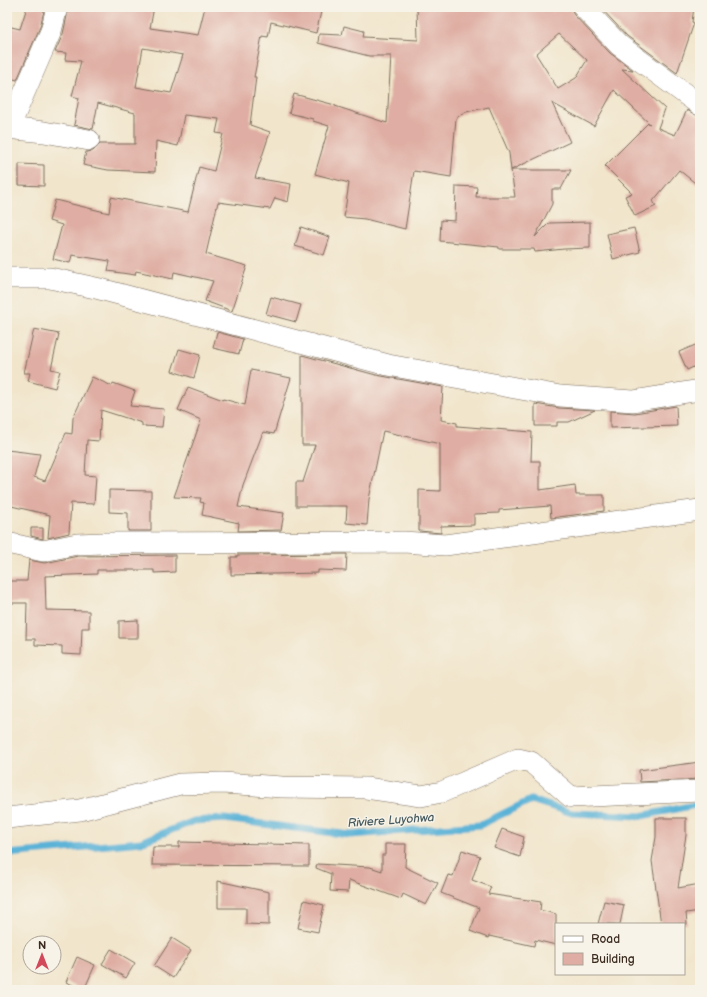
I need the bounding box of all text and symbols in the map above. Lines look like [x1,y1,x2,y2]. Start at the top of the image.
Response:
water label: Riviere Luyohwa [347,810,435,831]
legend [555,923,685,975]
text: Road [591,932,620,947]
north arrow [22,935,62,975]
text: N [38,939,46,952]
text: Building [591,952,635,967]

